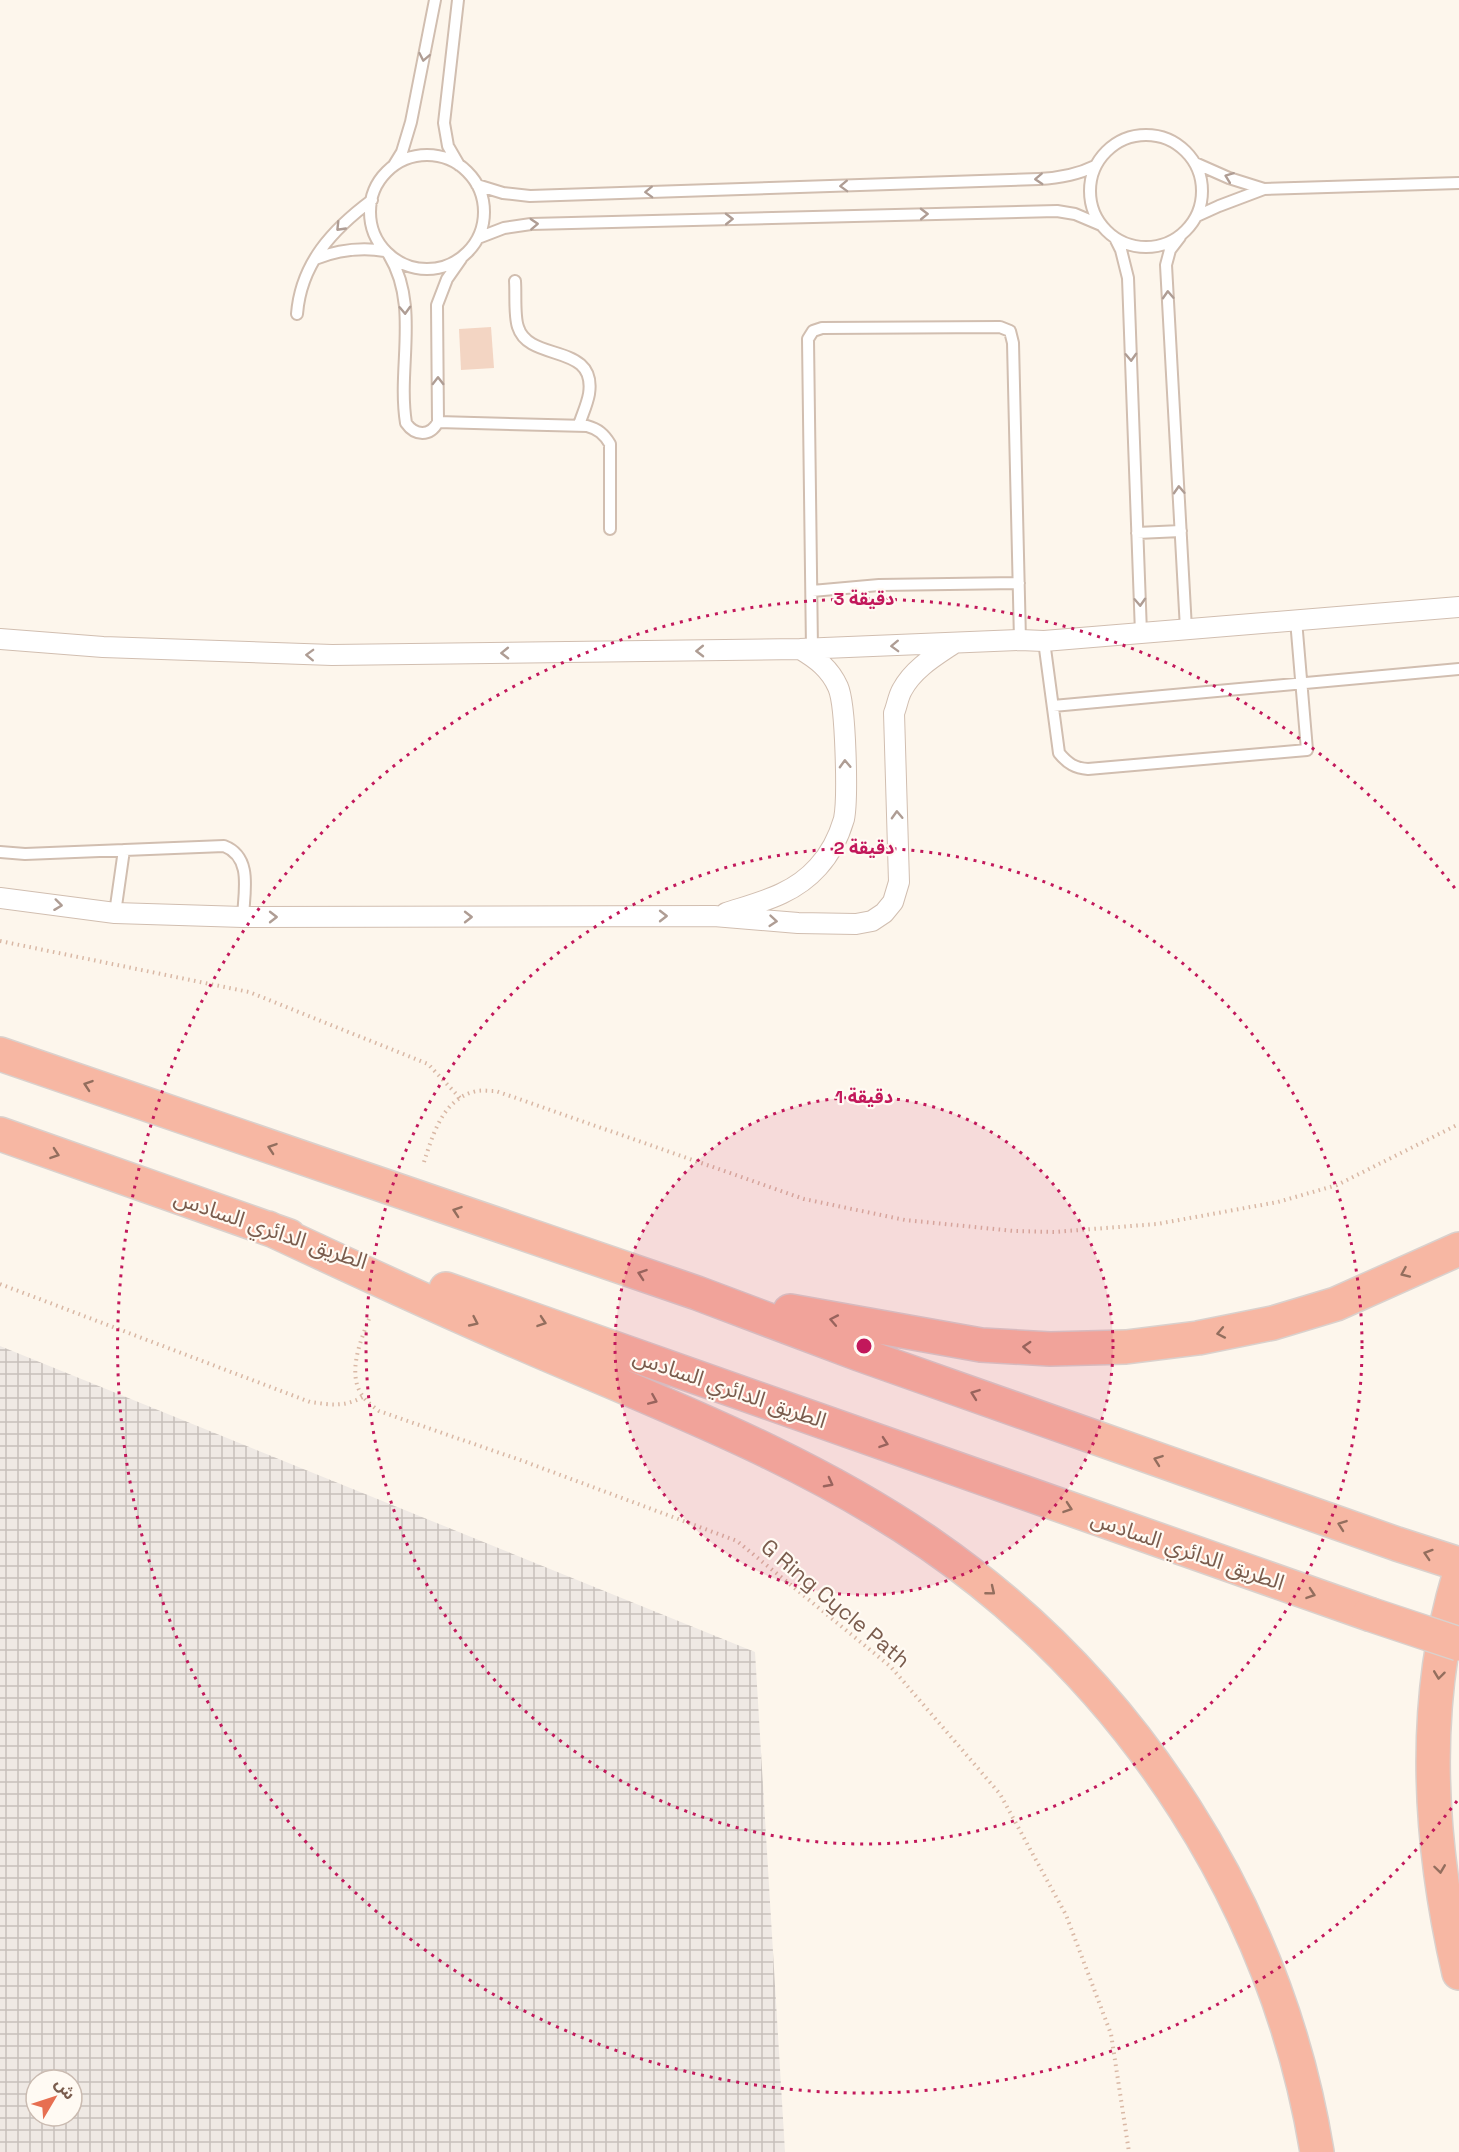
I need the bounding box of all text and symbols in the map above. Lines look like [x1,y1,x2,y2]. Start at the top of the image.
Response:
one-way arrow [418,52,431,62]
one-way arrow [1225,172,1235,185]
one-way arrow [1035,173,1044,186]
one-way arrow [840,179,849,192]
one-way arrow [645,186,654,198]
one-way arrow [920,208,929,220]
one-way arrow [725,213,734,225]
one-way arrow [530,217,539,230]
one-way arrow [337,219,348,230]
one-way arrow [1162,291,1175,300]
one-way arrow [399,306,411,315]
one-way arrow [1124,353,1137,362]
one-way arrow [432,377,444,386]
one-way arrow [1172,485,1185,494]
text: 3 دقيقة [834,587,894,610]
one-way arrow [1133,597,1146,606]
one-way arrow [890,640,899,653]
one-way arrow [695,645,704,657]
one-way arrow [500,647,509,659]
one-way arrow [305,648,314,661]
one-way arrow [839,760,851,769]
one-way arrow [891,811,904,820]
text: 2 دقيقة [834,836,894,859]
one-way arrow [53,899,63,911]
one-way arrow [659,910,668,922]
one-way arrow [269,911,278,923]
one-way arrow [464,911,473,923]
one-way arrow [768,914,777,927]
one-way arrow [83,1079,94,1092]
text: 1 دقيقة [835,1085,893,1108]
one-way arrow [268,1143,278,1156]
one-way arrow [49,1146,60,1159]
street label: الطريق الدائري السادس [170,1183,371,1278]
one-way arrow [452,1206,463,1219]
one-way arrow [1401,1266,1412,1278]
one-way arrow [637,1269,647,1282]
one-way arrow [829,1314,839,1327]
one-way arrow [467,1315,478,1327]
one-way arrow [536,1315,547,1328]
one-way arrow [1216,1326,1226,1339]
centre of rings [854,1336,874,1356]
one-way arrow [1022,1341,1031,1354]
street label: الطريق الدائري السادس [629,1342,830,1437]
one-way arrow [970,1389,980,1402]
one-way arrow [647,1393,658,1405]
one-way arrow [878,1435,889,1448]
one-way arrow [1153,1454,1164,1467]
one-way arrow [823,1476,834,1488]
one-way arrow [1062,1500,1073,1513]
street label: الطريق الدائري السادس [1087,1504,1288,1599]
one-way arrow [1337,1519,1348,1532]
street label: G Ring Cycle Path [756,1532,916,1674]
one-way arrow [1423,1549,1434,1561]
one-way arrow [985,1583,996,1594]
one-way arrow [1305,1586,1316,1599]
one-way arrow [1433,1670,1445,1679]
one-way arrow [1433,1864,1445,1874]
north arrow [24,2068,84,2128]
text: ش [50,2074,80,2104]

